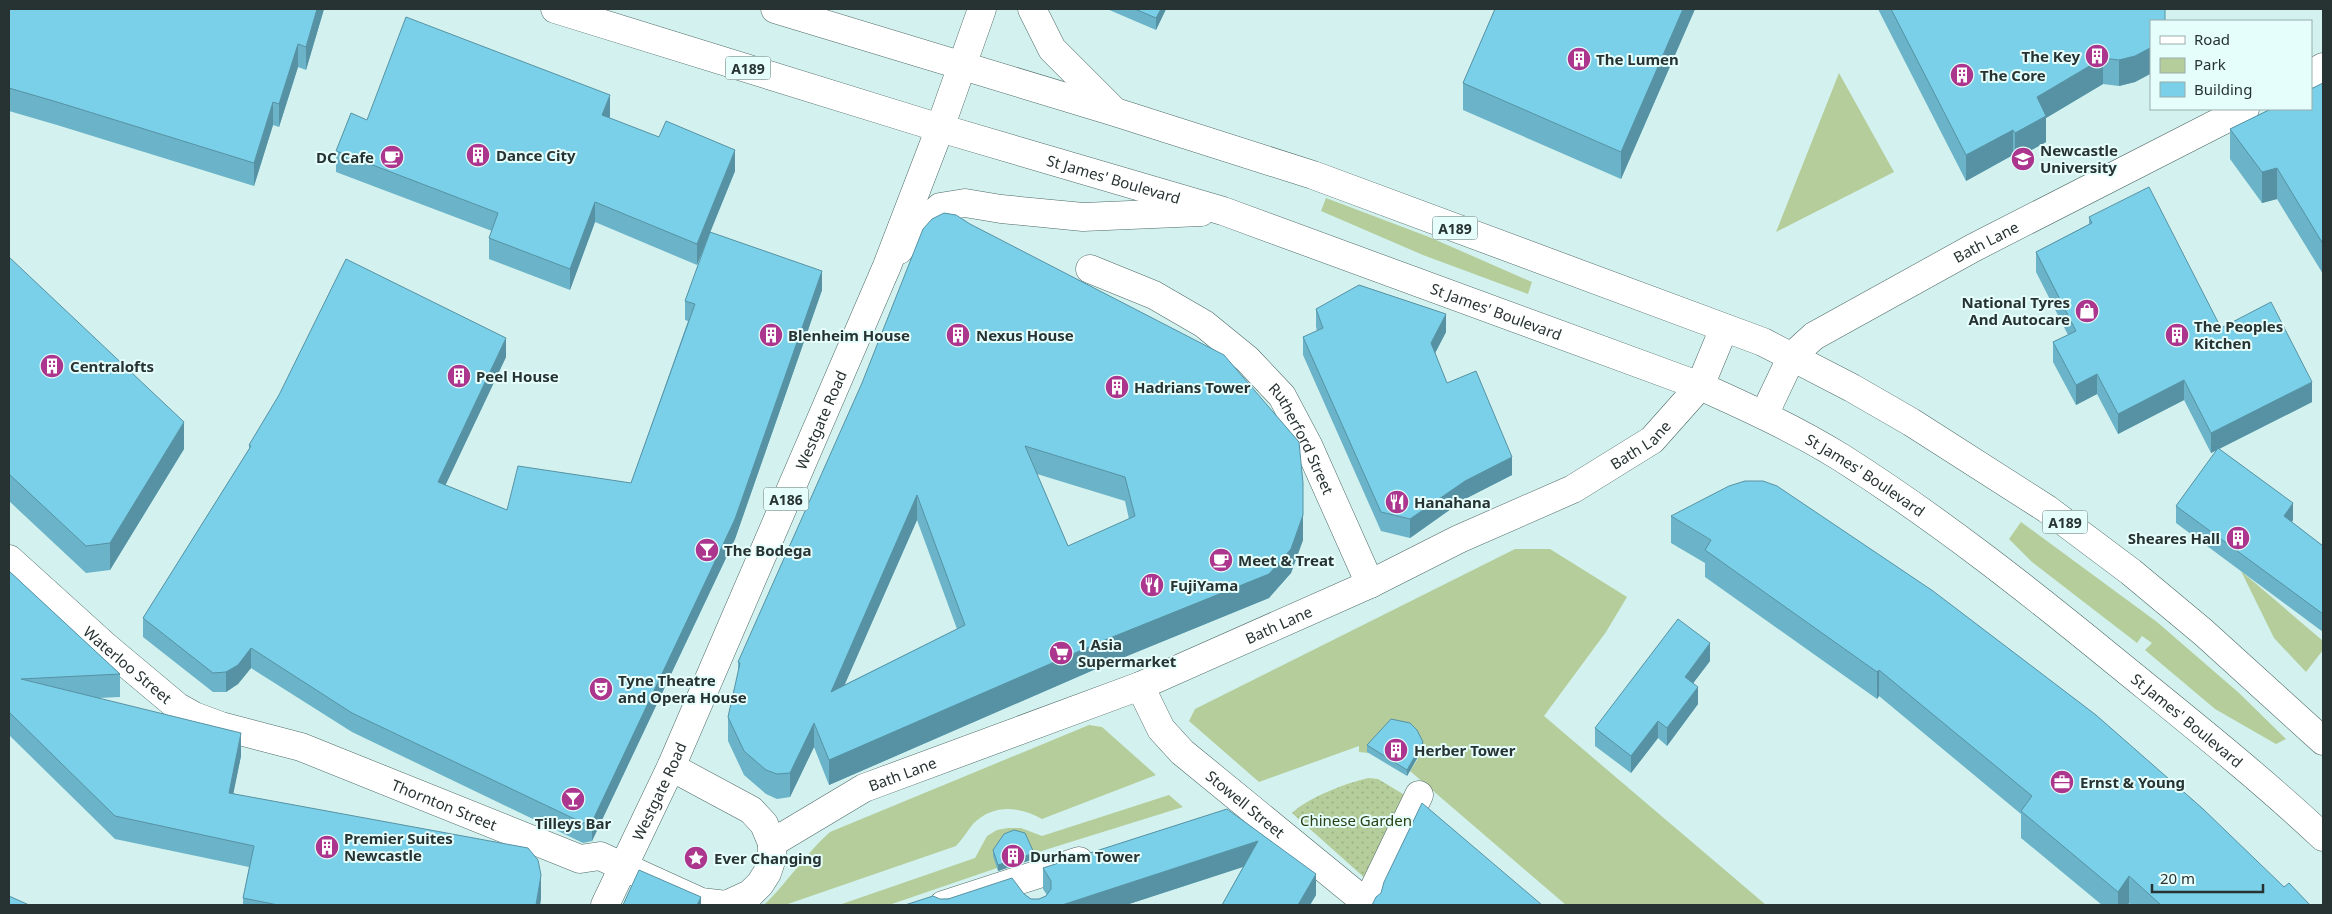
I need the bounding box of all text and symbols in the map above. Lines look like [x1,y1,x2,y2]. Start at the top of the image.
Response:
legend [2150,20,2312,110]
text: Road [2194,29,2230,49]
building icon: The Key [2084,43,2110,69]
building icon: The Lumen [1566,46,1592,72]
place label: The Key [2022,46,2080,66]
place label: The Lumen [1596,49,1679,69]
text: Park [2194,54,2226,74]
road number: A189 [726,56,770,80]
building icon: The Core [1949,62,1975,88]
place label: The Core [1980,65,2046,85]
text: Building [2194,79,2252,99]
place label: Newcastle University [2040,140,2118,177]
building icon: Dance City [465,142,491,168]
cafe icon: DC Cafe [379,144,405,170]
place label: Dance City [496,145,576,165]
school or university icon: Newcastle University [2010,146,2036,172]
place label: DC Cafe [316,147,374,167]
street label: St James' Boulevard [1044,150,1183,208]
street label: Bath Lane [1950,216,2022,267]
road number: A189 [1432,217,1478,240]
street label: St James' Boulevard [1428,278,1565,344]
place label: National Tyres And Autocare [1962,292,2070,329]
shop icon: National Tyres And Autocare [2074,298,2100,324]
place label: The Peoples Kitchen [2194,316,2283,353]
building icon: Blenheim House [758,322,784,348]
building icon: Nexus House [945,322,971,348]
building icon: The Peoples Kitchen [2164,322,2190,348]
place label: Blenheim House [788,325,910,345]
place label: Nexus House [976,325,1074,345]
building icon: Centralofts [39,353,65,379]
place label: Centralofts [70,356,154,376]
building icon: Peel House [446,363,472,389]
place label: Peel House [476,366,559,386]
street label: Westgate Road [790,367,851,473]
building icon: Hadrians Tower [1104,374,1130,400]
place label: Hadrians Tower [1134,377,1251,397]
street label: Rutherford Street [1265,378,1339,498]
street label: Bath Lane [1606,416,1675,474]
street label: St James' Boulevard [1802,429,1929,521]
road number: A186 [764,488,808,510]
restaurant icon: Hanahana [1384,489,1410,515]
place label: Hanahana [1414,492,1491,512]
road number: A189 [2042,511,2088,534]
building icon: Sheares Hall [2225,525,2251,551]
place label: Sheares Hall [2128,528,2220,548]
bar icon: The Bodega [694,537,720,563]
place label: The Bodega [724,540,812,560]
cafe icon: Meet & Treat [1208,547,1234,573]
place label: Meet & Treat [1238,550,1335,570]
restaurant icon: FujiYama [1139,572,1165,598]
place label: FujiYama [1170,575,1238,595]
street label: Bath Lane [1242,601,1315,648]
street label: Waterloo Street [79,621,177,708]
place label: 1 Asia Supermarket [1078,634,1177,671]
supermarket icon: 1 Asia Supermarket [1048,640,1074,666]
street label: St James' Boulevard [2127,669,2247,772]
place label: Tyne Theatre and Opera House [618,670,747,707]
theatre icon: Tyne Theatre and Opera House [588,676,614,702]
building icon: Herber Tower [1383,737,1409,763]
street label: Westgate Road [627,739,691,844]
place label: Herber Tower [1414,740,1516,760]
street label: Bath Lane [866,752,939,795]
street label: Stowell Street [1202,766,1290,843]
office icon: Ernst & Young [2049,769,2075,795]
place label: Ernst & Young [2080,772,2185,792]
street label: Thornton Street [389,774,500,835]
bar icon: Tilleys Bar [560,786,586,812]
park label: Chinese Garden [1300,810,1412,830]
place label: Tilleys Bar [535,813,611,833]
place label: Premier Suites Newcastle [344,828,453,865]
building icon: Premier Suites Newcastle [314,834,340,860]
building icon: Durham Tower [1000,843,1026,869]
place icon: Ever Changing [683,845,709,871]
place label: Durham Tower [1030,846,1140,866]
place label: Ever Changing [714,848,822,868]
scale bar [2152,862,2263,894]
text: 20 m [2160,868,2195,888]

